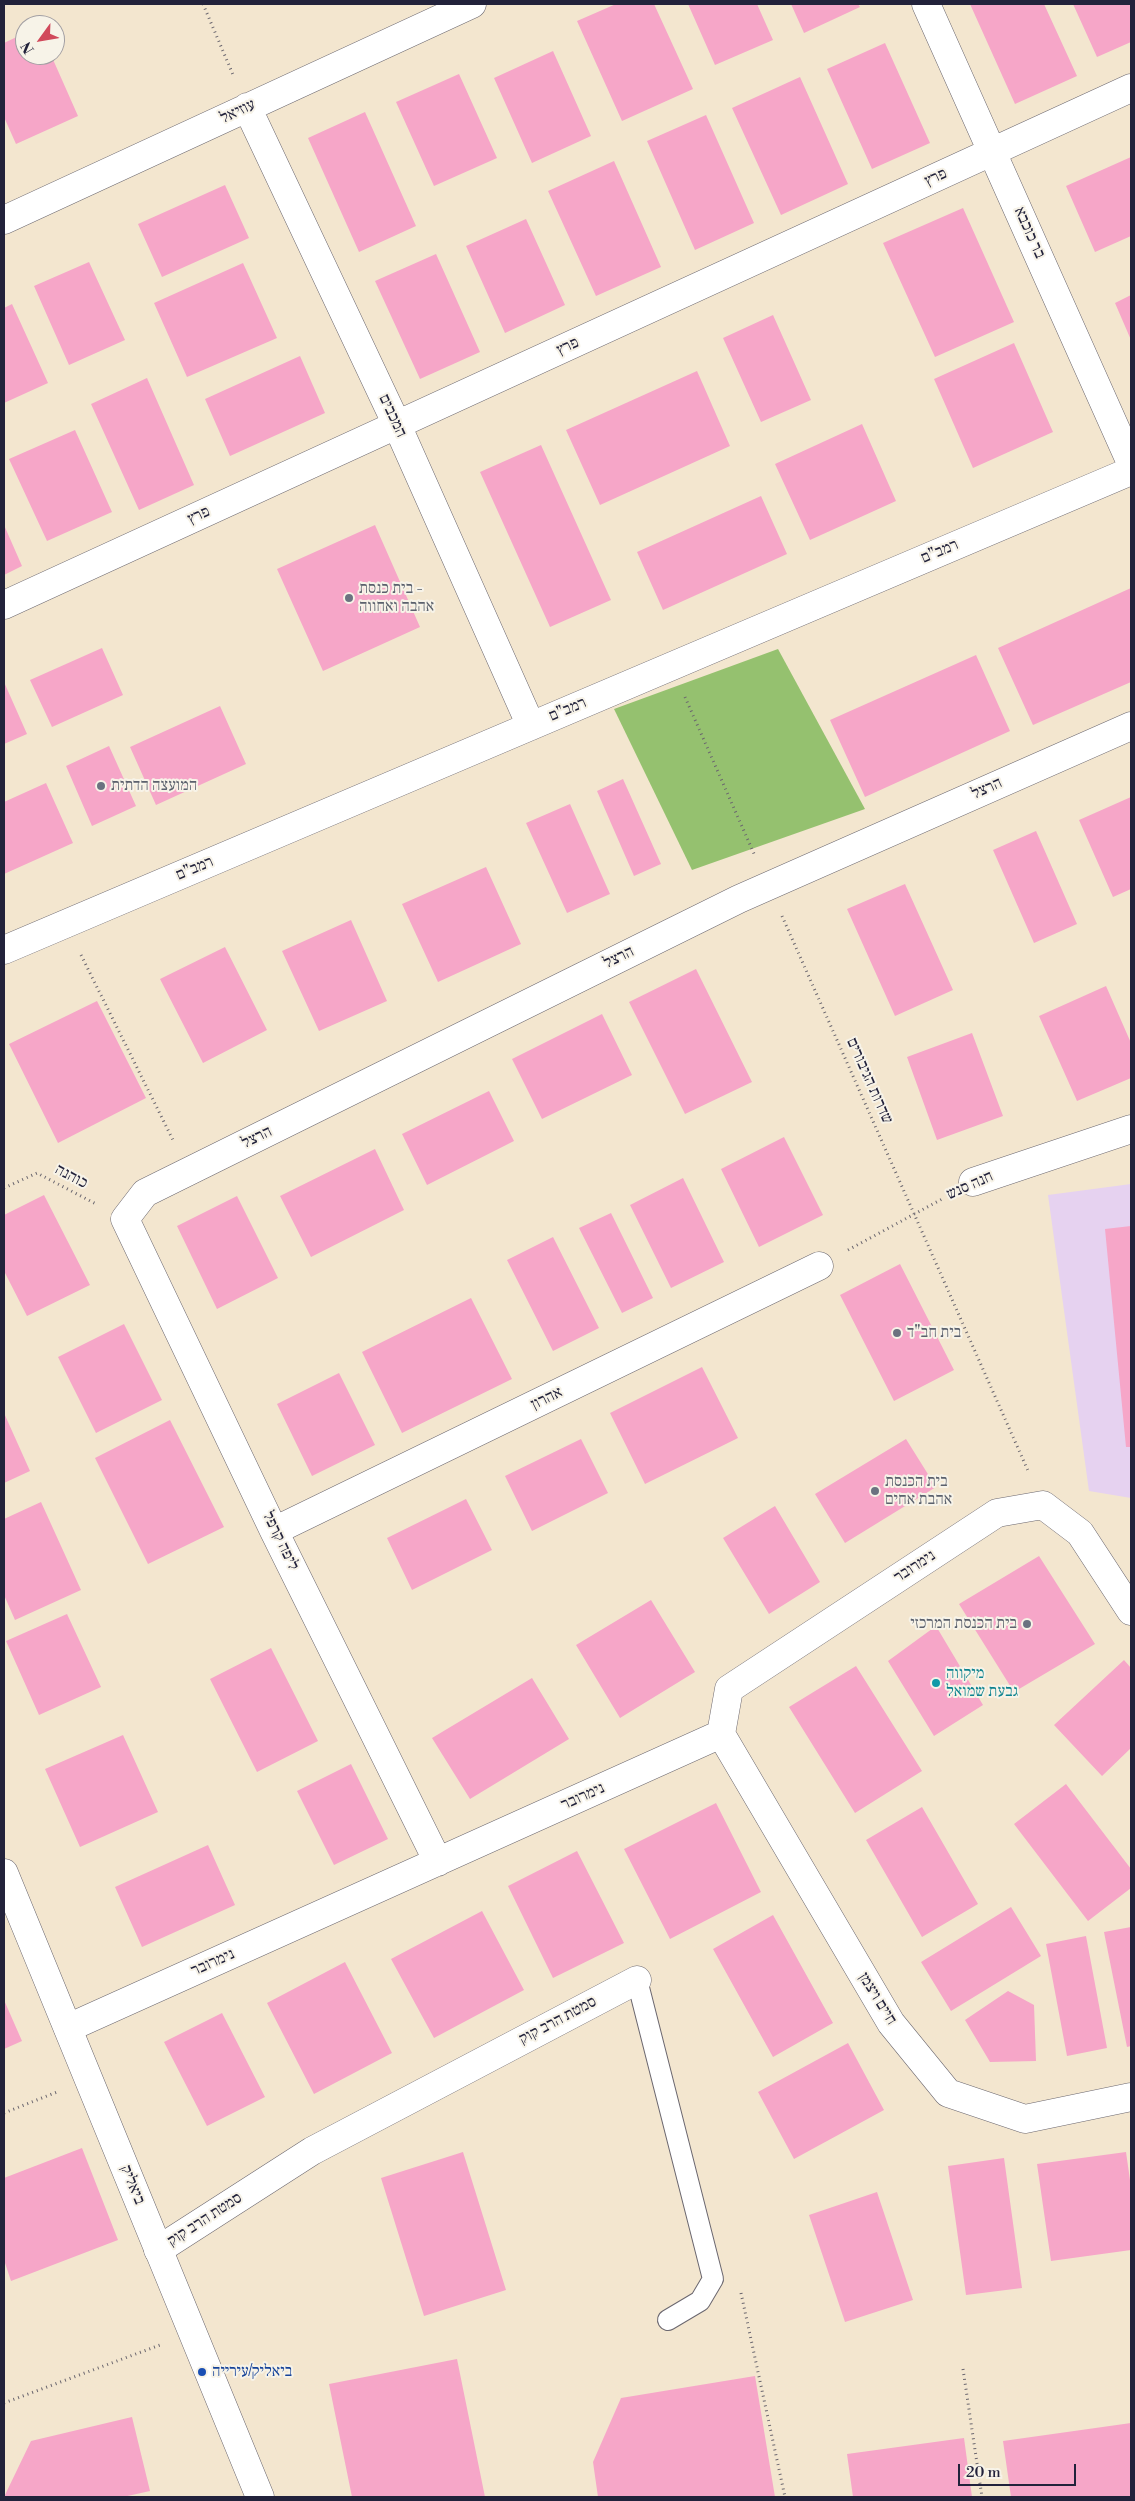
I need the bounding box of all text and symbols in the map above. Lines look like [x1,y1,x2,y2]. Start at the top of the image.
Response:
north arrow [15,15,65,65]
text: N [18,38,39,57]
street label: עוזיאל [217,96,259,128]
street label: פרץ [922,165,950,191]
street label: בר כוכבא [1009,204,1049,262]
street label: פרץ [554,334,582,360]
street label: המכבים [374,391,410,441]
street label: פרץ [185,503,213,529]
street label: רמב"ם [918,536,962,568]
place label: בית כנסת - אהבה ואחווה [359,579,434,617]
marker: בית כנסת - אהבה ואחווה [343,592,355,604]
street label: רמב"ם [546,694,590,726]
street label: הרצל [969,774,1005,804]
place label: המועצה הדתית [111,776,197,796]
marker: המועצה הדתית [95,780,107,792]
street label: רמב"ם [173,853,217,885]
street label: הרצל [601,942,637,974]
street label: שדרות הגיבורים [841,1035,897,1127]
street label: הרצל [239,1122,275,1154]
street label: כוהנה [51,1160,91,1194]
street label: חנה סנש [944,1167,996,1205]
place label: בית חב"ד [907,1323,961,1343]
marker: בית חב"ד [891,1327,903,1339]
street label: אהרון [528,1383,566,1415]
place label: בית הכנסת אהבת אחים [885,1472,952,1510]
marker: בית הכנסת אהבת אחים [869,1485,881,1497]
street label: ליפה קרפל [257,1508,303,1574]
street label: נימרובר [891,1547,939,1587]
place label: בית הכנסת המרכזי [910,1614,1017,1634]
marker: בית הכנסת המרכזי [1021,1618,1033,1630]
place label: מיקווה גבעת שמואל [946,1664,1018,1702]
marker: מיקווה גבעת שמואל [930,1677,942,1689]
street label: נימרובר [558,1779,608,1815]
street label: נימרובר [188,1945,238,1981]
street label: חיים ויצמן [853,1969,901,2029]
street label: סמטת הרב קוק [516,1993,600,2049]
street label: ביאליק [115,2163,149,2207]
street label: סמטת הרב קוק [164,2189,246,2251]
place label: ביאליק/עירייה [212,2362,292,2382]
marker: ביאליק/עירייה [196,2366,208,2378]
scale bar [960,2454,1078,2486]
text: 20 m [966,2463,1001,2482]

